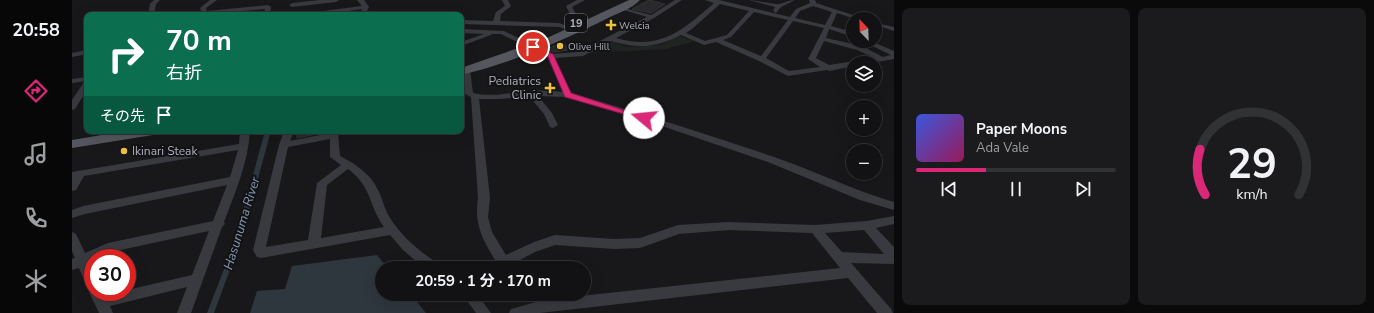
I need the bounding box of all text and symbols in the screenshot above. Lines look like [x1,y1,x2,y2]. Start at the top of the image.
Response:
north arrow [846,12,882,48]
map controls [846,12,882,180]
road number: 19 [565,14,587,32]
text: 20:58 [12,18,60,42]
place label: Welcia [619,19,650,33]
marker: Welcia [606,20,616,30]
text: 70 m [166,22,232,60]
icon: right [100,28,152,80]
pin [516,30,550,64]
icon: arrive [522,36,544,58]
place label: Olive Hill [568,40,610,54]
marker: Olive Hill [555,41,565,51]
button: layers [846,56,882,92]
text: 右折 [166,61,202,85]
place label: Pediatrics Clinic [489,73,541,103]
icon: directions [22,77,50,105]
marker: Pediatrics Clinic [544,82,556,94]
position arrow [623,97,665,139]
button: + [846,100,882,136]
icon: arrive [153,104,175,126]
text: その先 [100,106,145,126]
text: Paper Moons [976,119,1067,139]
text: 29 [1227,135,1277,192]
text: Ada Vale [976,139,1029,157]
icon: music [22,140,50,168]
place label: Ikinari Steak [132,143,198,159]
button: − [846,144,882,180]
marker: Ikinari Steak [119,146,129,156]
water label: Hasunuma River [219,174,265,272]
icon: previous [938,178,960,200]
icon: pause [1005,178,1027,200]
icon: next [1072,178,1094,200]
text: km/h [1236,184,1268,203]
icon: phone [22,204,50,232]
speed limit sign: 30 [84,249,136,301]
icon: climate [22,267,50,295]
text: 20:59 · 1 分 · 170 m [415,271,551,291]

